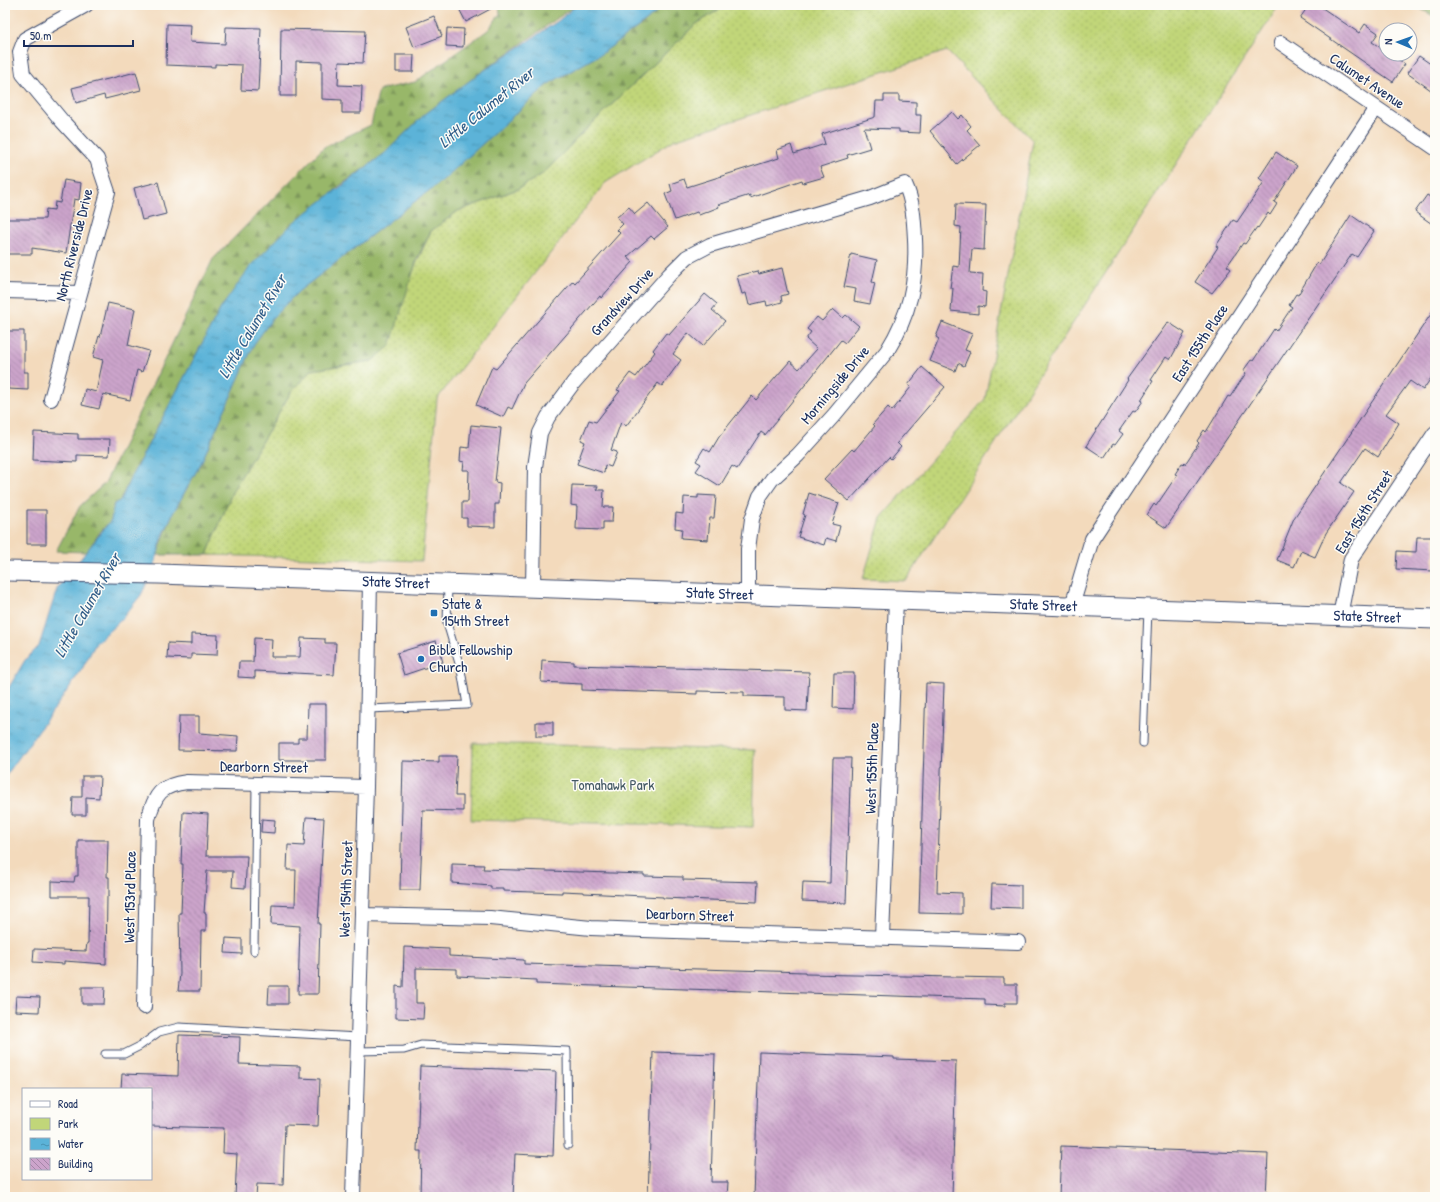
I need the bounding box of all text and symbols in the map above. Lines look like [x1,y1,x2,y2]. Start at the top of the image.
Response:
scale bar [24,22,133,48]
north arrow [1378,22,1418,62]
text: 50 m [30,27,51,44]
text: N [1381,38,1395,45]
street label: Calumet Avenue [1325,48,1409,114]
water label: Little Calumet River [434,61,540,152]
street label: North Riverside Drive [49,186,98,303]
street label: Grandview Drive [585,263,658,340]
water label: Little Calumet River [213,269,292,382]
street label: East 155th Place [1167,300,1233,386]
street label: Morningside Drive [795,341,874,429]
street label: East 156th Street [1330,465,1398,557]
water label: Little Calumet River [48,547,127,661]
street label: State Street [362,570,431,594]
street label: State Street [686,582,755,605]
place label: State & 154th Street [442,593,510,631]
street label: State Street [1009,593,1078,616]
street label: State Street [1333,604,1402,628]
marker: State & 154th Street [429,608,439,618]
place label: Bible Fellowship Church [429,639,513,677]
marker: Bible Fellowship Church [416,654,426,664]
street label: West 155th Place [859,722,884,814]
street label: Dearborn Street [220,755,309,778]
park label: Tomahawk Park [571,774,655,795]
street label: West 154th Street [333,839,358,938]
street label: West 153rd Place [118,851,141,943]
street label: Dearborn Street [646,902,735,927]
legend [22,1088,152,1180]
text: Road [58,1095,78,1112]
text: Park [58,1115,78,1132]
text: Water [58,1135,84,1152]
text: Building [58,1155,93,1172]

